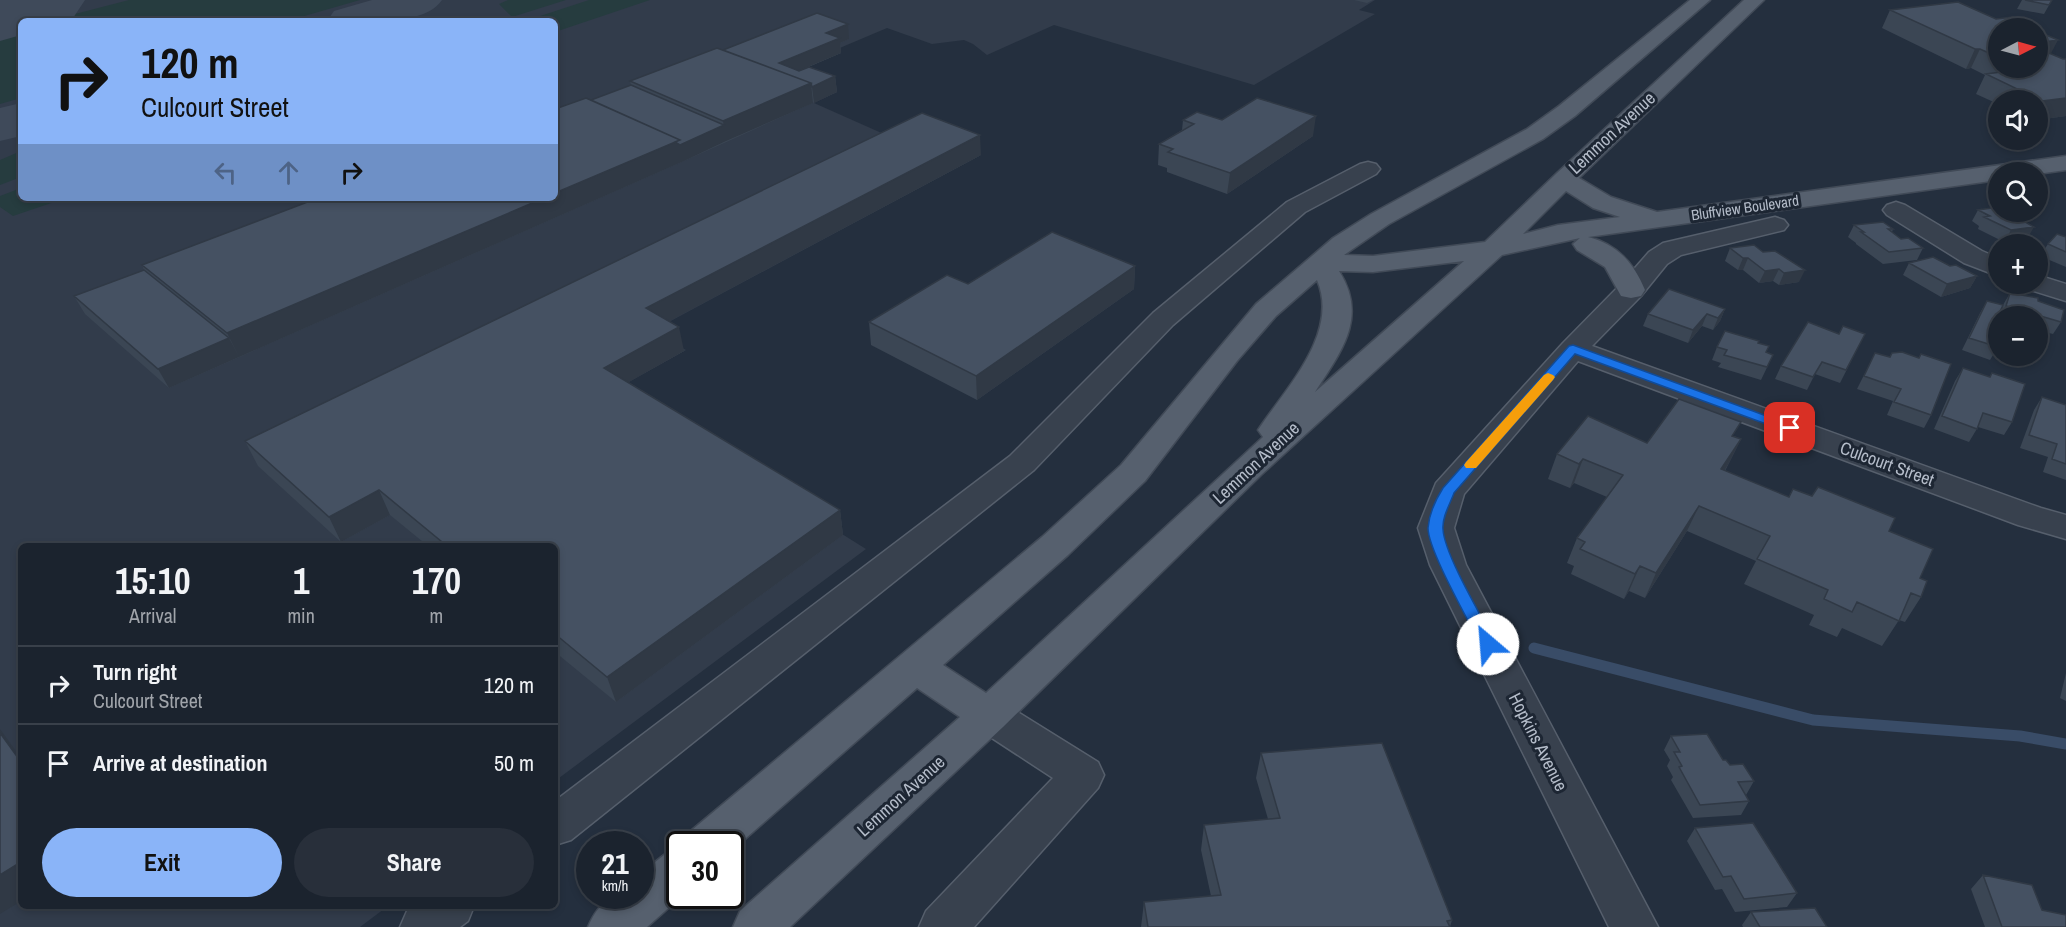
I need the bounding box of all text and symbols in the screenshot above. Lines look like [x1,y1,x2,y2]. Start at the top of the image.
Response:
north arrow [1988,18,2048,78]
map controls [1988,18,2048,366]
text: 120 m [141,35,239,91]
icon: right [42,42,120,120]
street label: Lemmon Avenue [1563,86,1661,179]
text: Culcourt Street [141,89,289,125]
button: sound [1988,90,2048,150]
icon: left [209,156,242,189]
icon: ahead [272,156,305,189]
icon: right [335,156,368,189]
button: search [1988,162,2048,222]
street label: Bluffview Boulevard [1690,190,1800,225]
button: + [1988,234,2048,294]
button: − [1988,306,2048,366]
pin [1764,402,1815,453]
icon: arrive [1773,411,1806,444]
street label: Lemmon Avenue [1207,416,1305,509]
street label: Culcourt Street [1837,435,1938,492]
text: 15:10 [115,557,190,605]
text: 1 [293,557,309,605]
text: 170 [412,557,461,605]
text: Arrival [129,602,176,629]
text: min [287,602,315,629]
text: m [430,602,443,629]
position arrow [1456,612,1520,676]
text: Turn right [93,657,177,687]
icon: right [42,669,75,702]
text: 120 m [484,670,534,700]
text: Culcourt Street [93,687,202,714]
street label: Hopkins Avenue [1503,688,1574,795]
icon: arrive [42,747,75,780]
text: Arrive at destination [93,748,267,778]
text: 50 m [494,748,534,778]
street label: Lemmon Avenue [851,749,950,842]
button: Exit [42,828,282,897]
button: Share [294,828,534,897]
speed limit sign: 30 [666,831,744,909]
text: 21 [601,843,629,883]
text: km/h [602,875,628,896]

